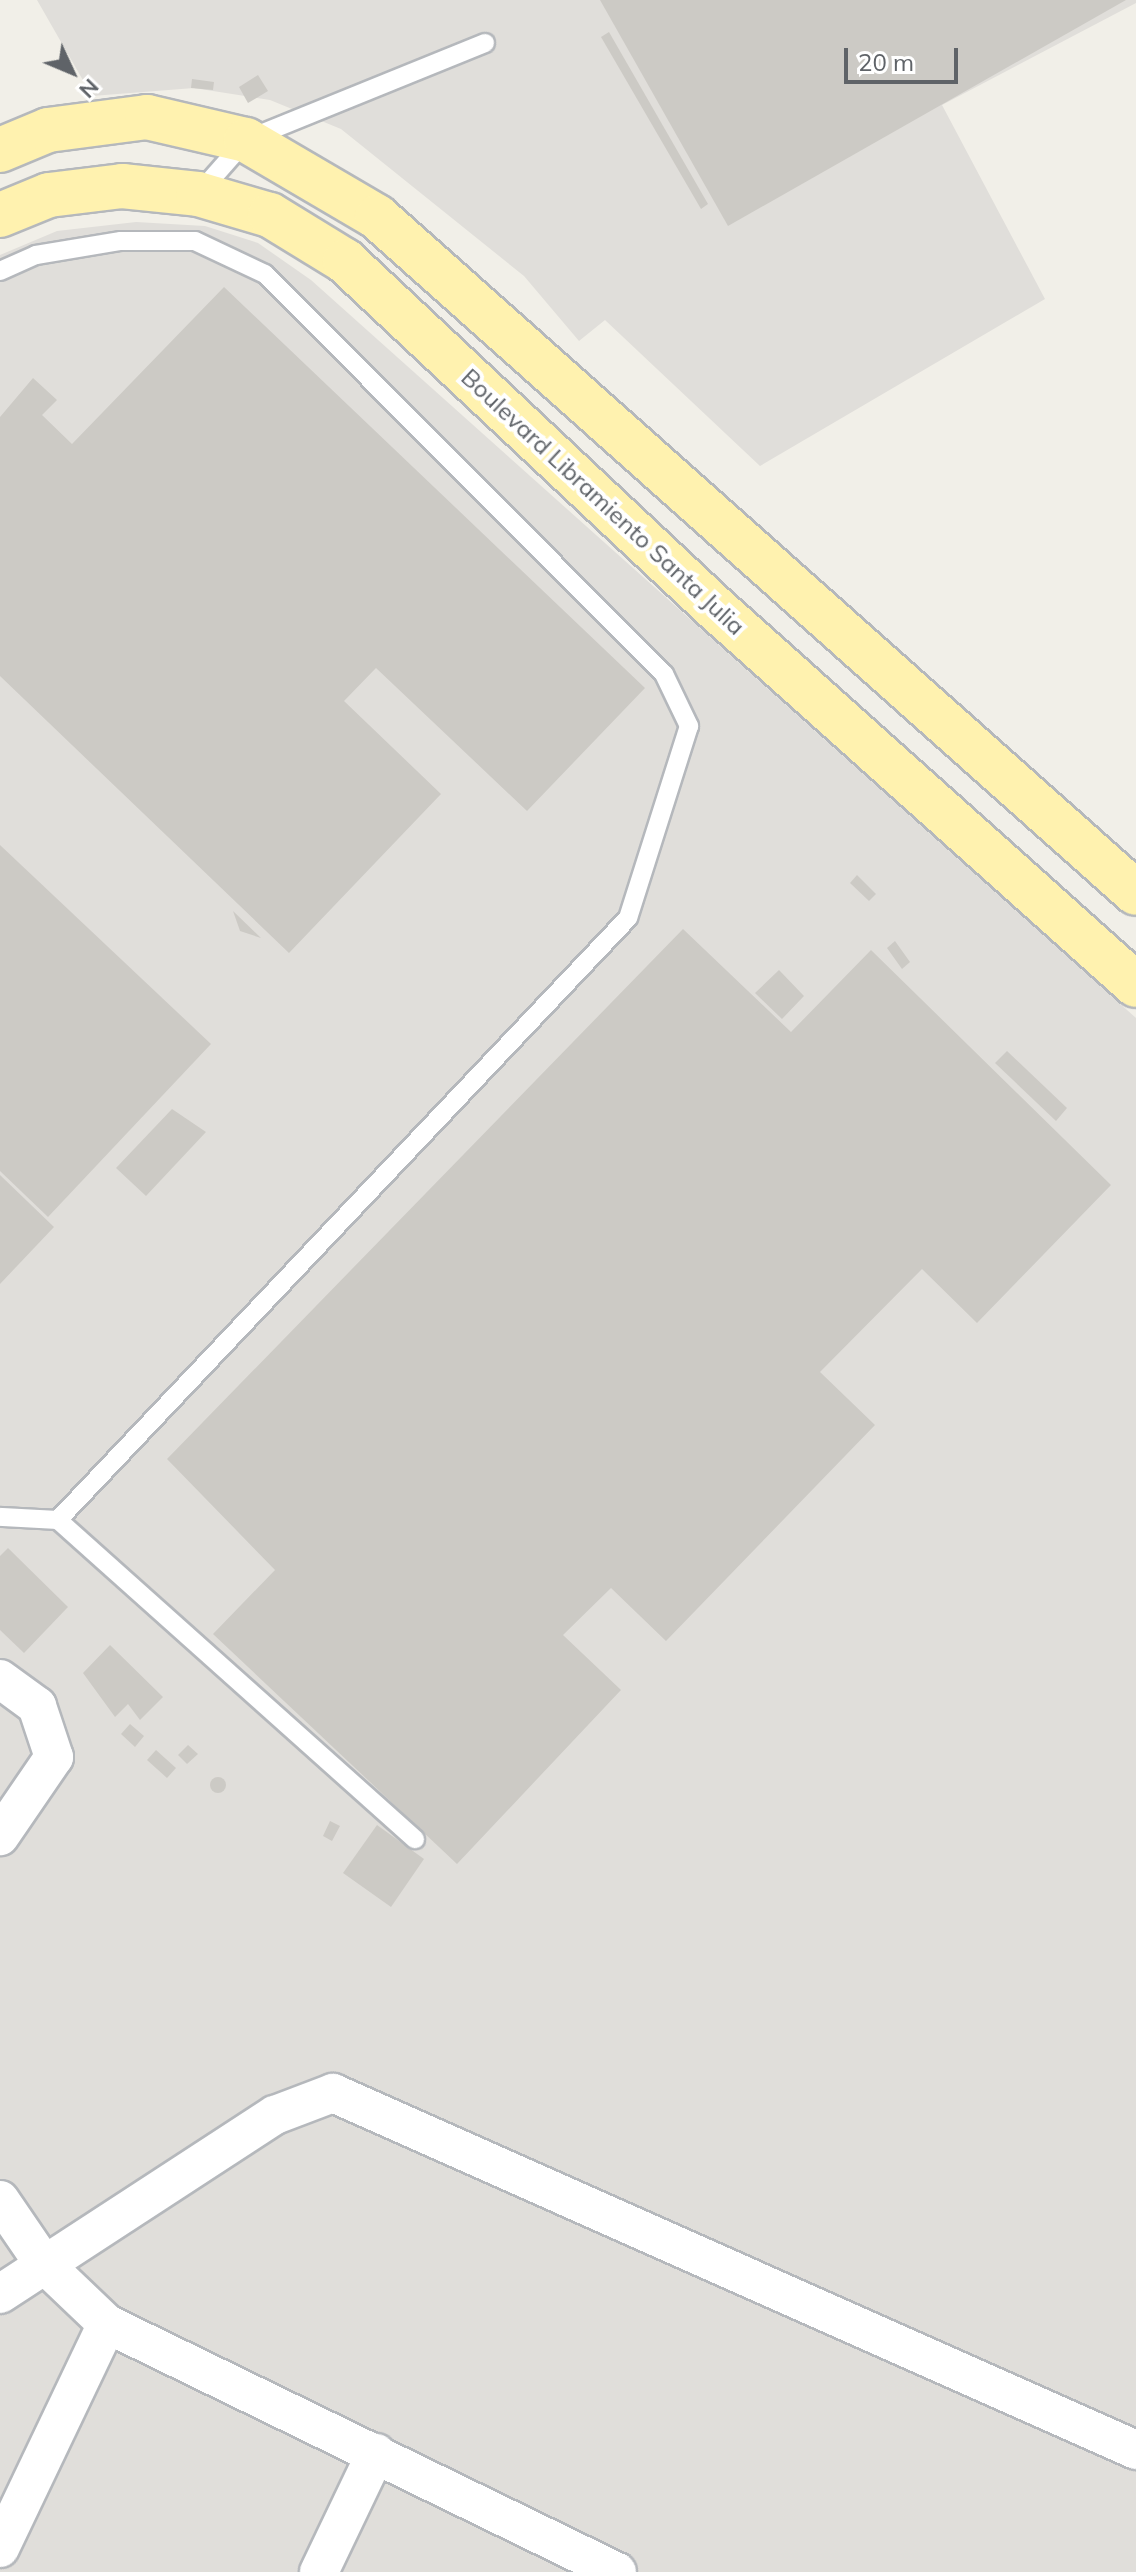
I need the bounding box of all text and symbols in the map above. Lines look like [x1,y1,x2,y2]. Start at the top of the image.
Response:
north arrow [32,32,112,112]
scale bar [848,32,962,82]
text: 20 m [858,47,914,77]
text: N [73,73,105,104]
street label: Boulevard Libramiento Santa Julia [455,363,751,641]

